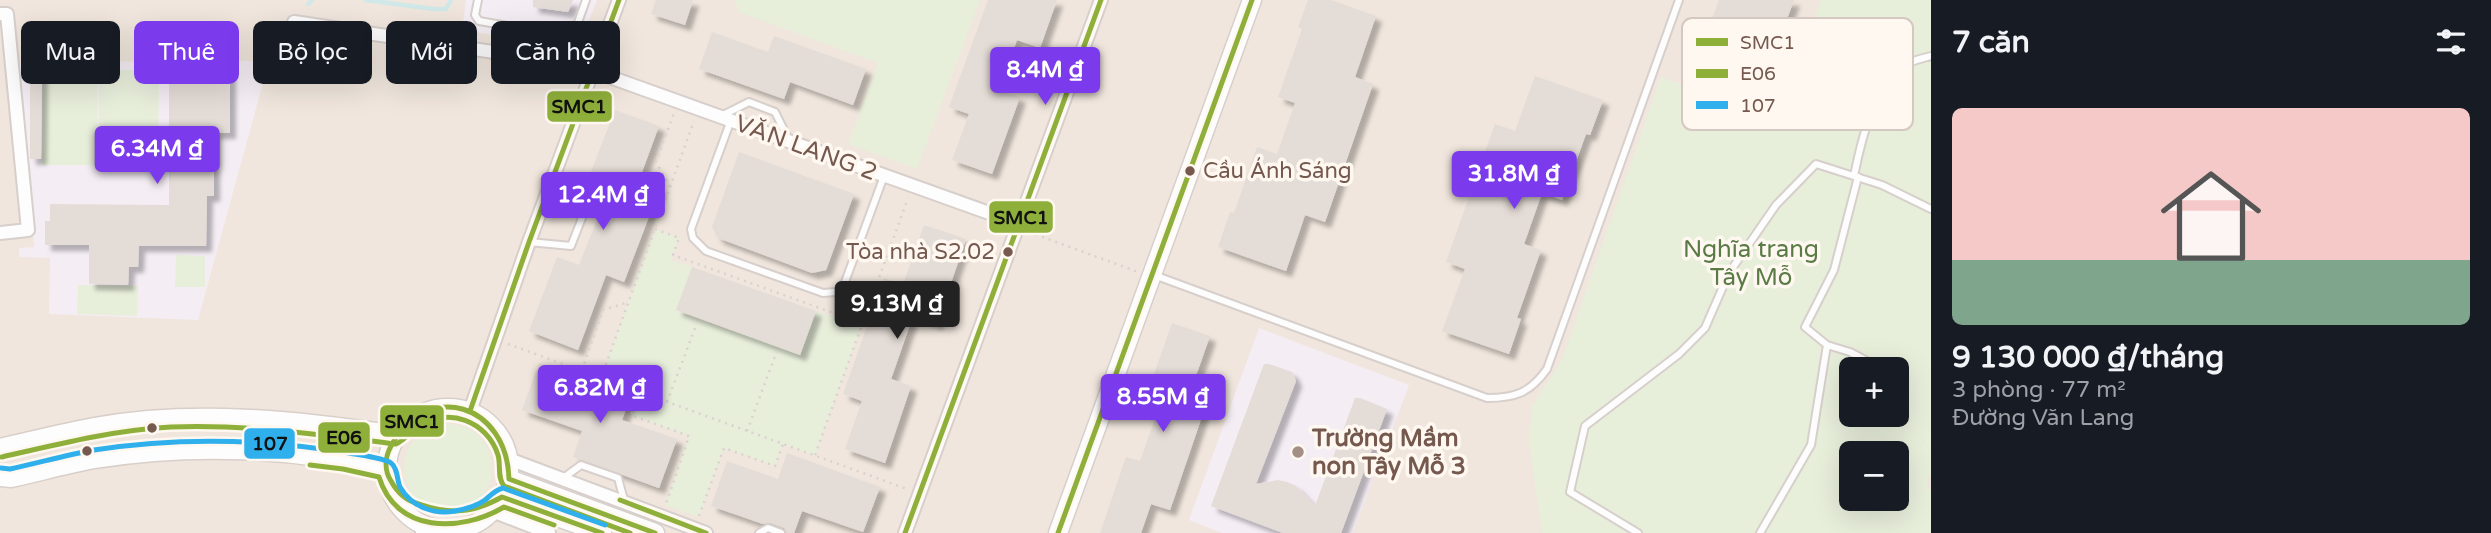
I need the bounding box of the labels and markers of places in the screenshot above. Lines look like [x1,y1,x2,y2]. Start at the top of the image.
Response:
pin: 8.4M ₫ [988,48,1102,107]
pin: 6.34M ₫ [92,127,222,186]
pin: 31.8M ₫ [1449,152,1579,211]
place label: Cầu Ánh Sáng [1203,157,1352,184]
marker: Cầu Ánh Sáng [1183,164,1197,178]
pin: 12.4M ₫ [538,173,668,232]
place label: Tòa nhà S2.02 [846,239,995,265]
marker: Tòa nhà S2.02 [1001,245,1015,259]
pin: 9.13M ₫ [832,282,962,341]
pin: 6.82M ₫ [535,366,665,425]
pin: 8.55M ₫ [1098,374,1228,434]
unlabelled marker [145,421,159,435]
place label: Trường Mầm non Tây Mỗ 3 [1311,424,1466,481]
unlabelled marker [80,444,94,458]
marker: Trường Mầm non Tây Mỗ 3 [1290,444,1306,460]

